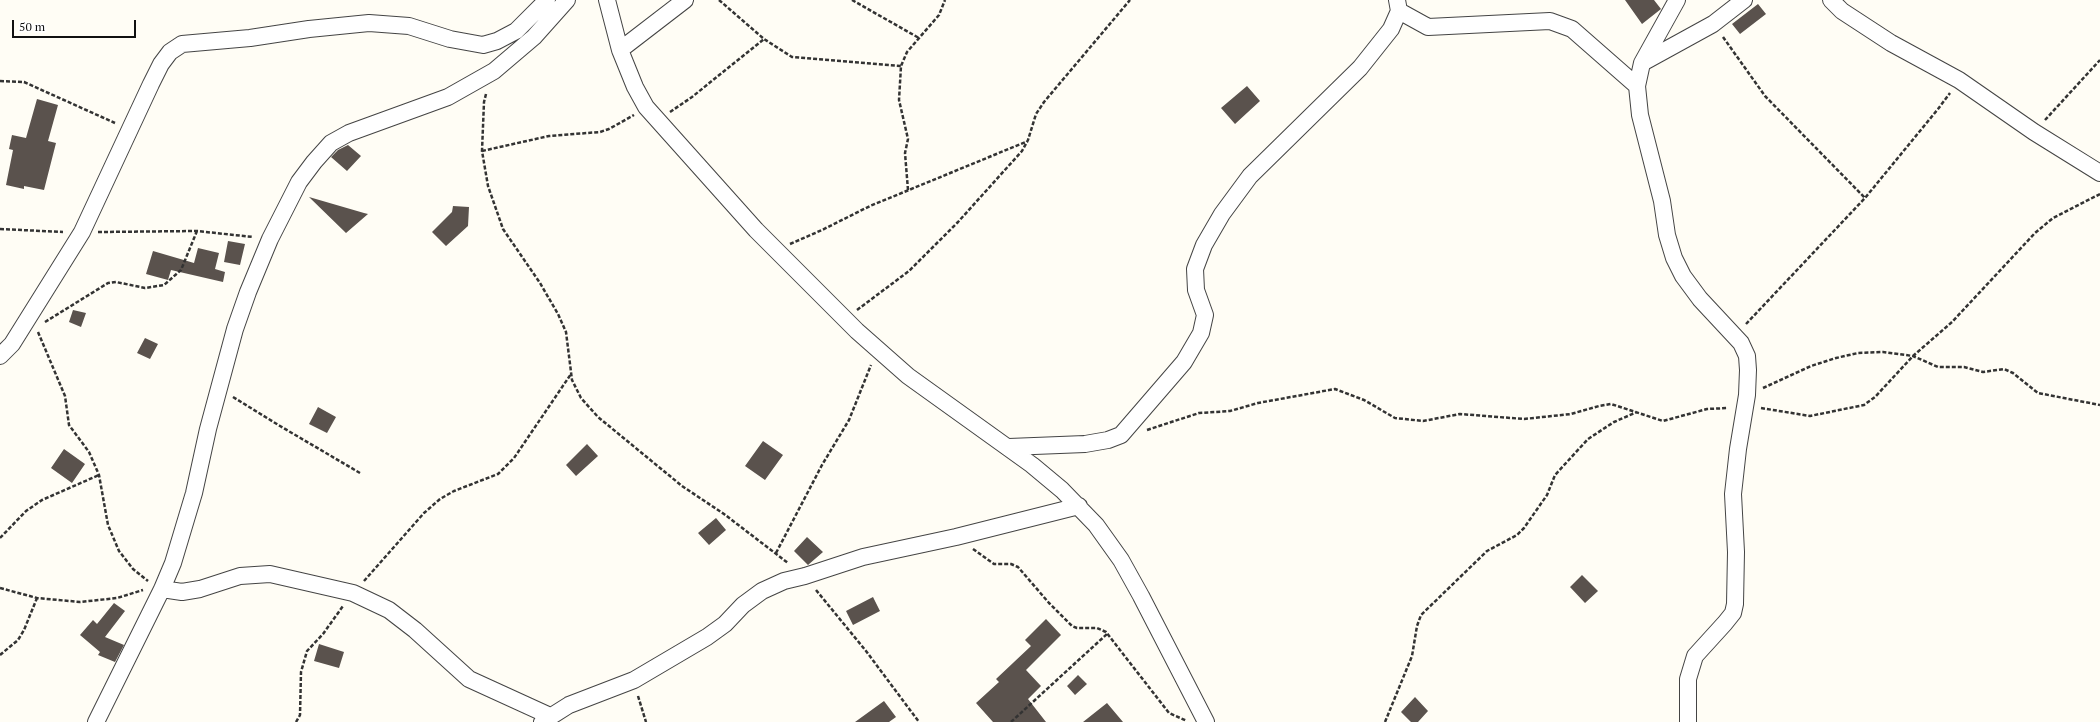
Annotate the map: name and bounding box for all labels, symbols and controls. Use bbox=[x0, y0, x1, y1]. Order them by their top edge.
scale bar bbox=[14, 12, 138, 38]
text: 50 m bbox=[19, 19, 45, 34]

